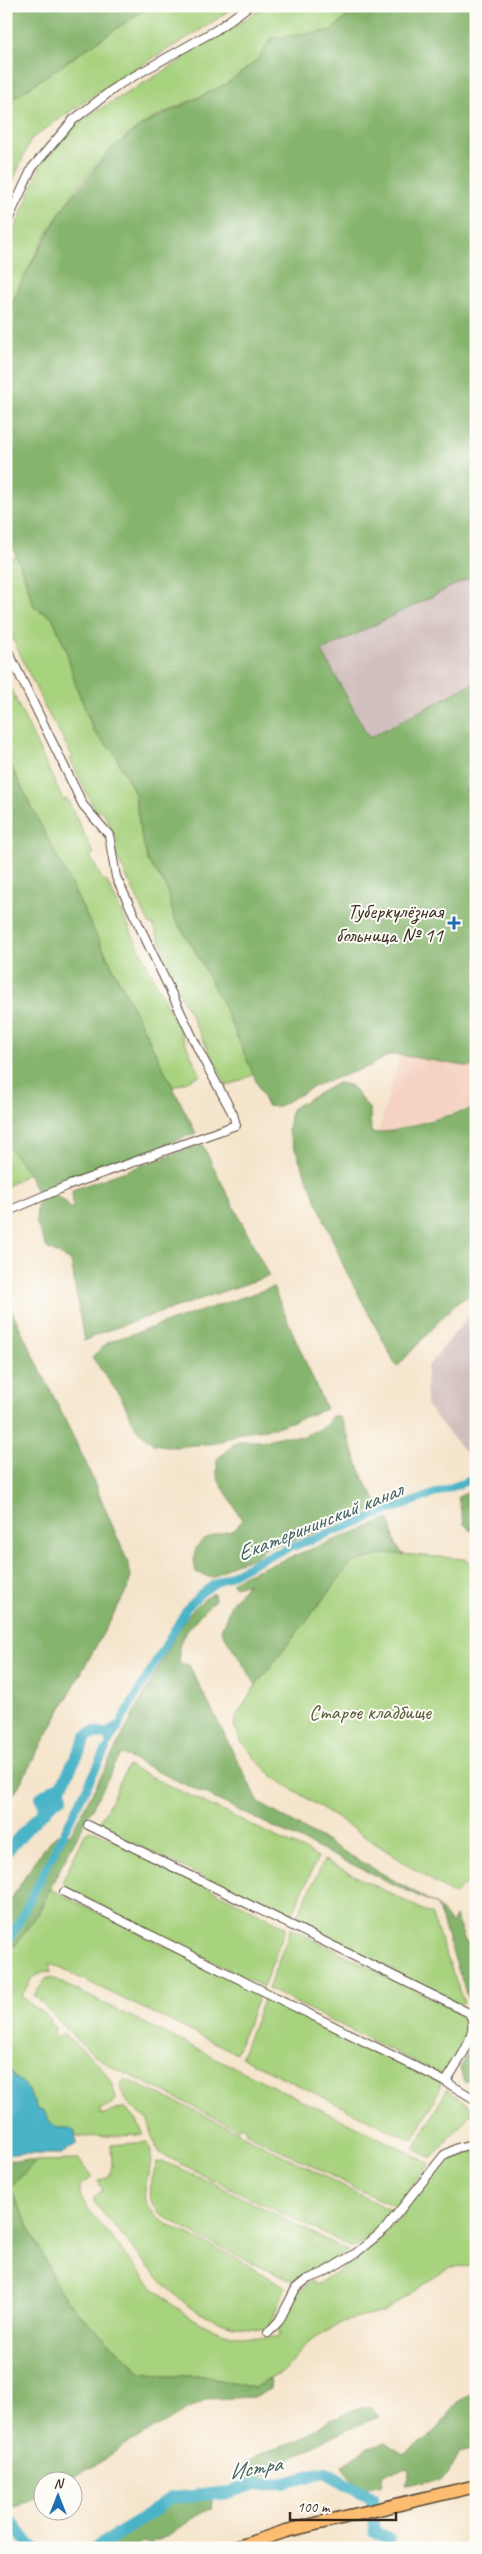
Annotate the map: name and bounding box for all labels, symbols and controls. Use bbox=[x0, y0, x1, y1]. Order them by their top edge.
place label: Туберкулёзная больница № 11 bbox=[336, 898, 445, 948]
marker: Туберкулёзная больница № 11 bbox=[447, 916, 461, 930]
water label: Екатерининский канал bbox=[233, 1475, 410, 1568]
park label: Старое кладбище bbox=[309, 1699, 432, 1725]
water label: Истра bbox=[227, 2449, 286, 2486]
north arrow bbox=[32, 2472, 82, 2522]
text: N bbox=[54, 2475, 65, 2492]
scale bar bbox=[290, 2489, 396, 2521]
text: 100 m bbox=[297, 2498, 331, 2517]

